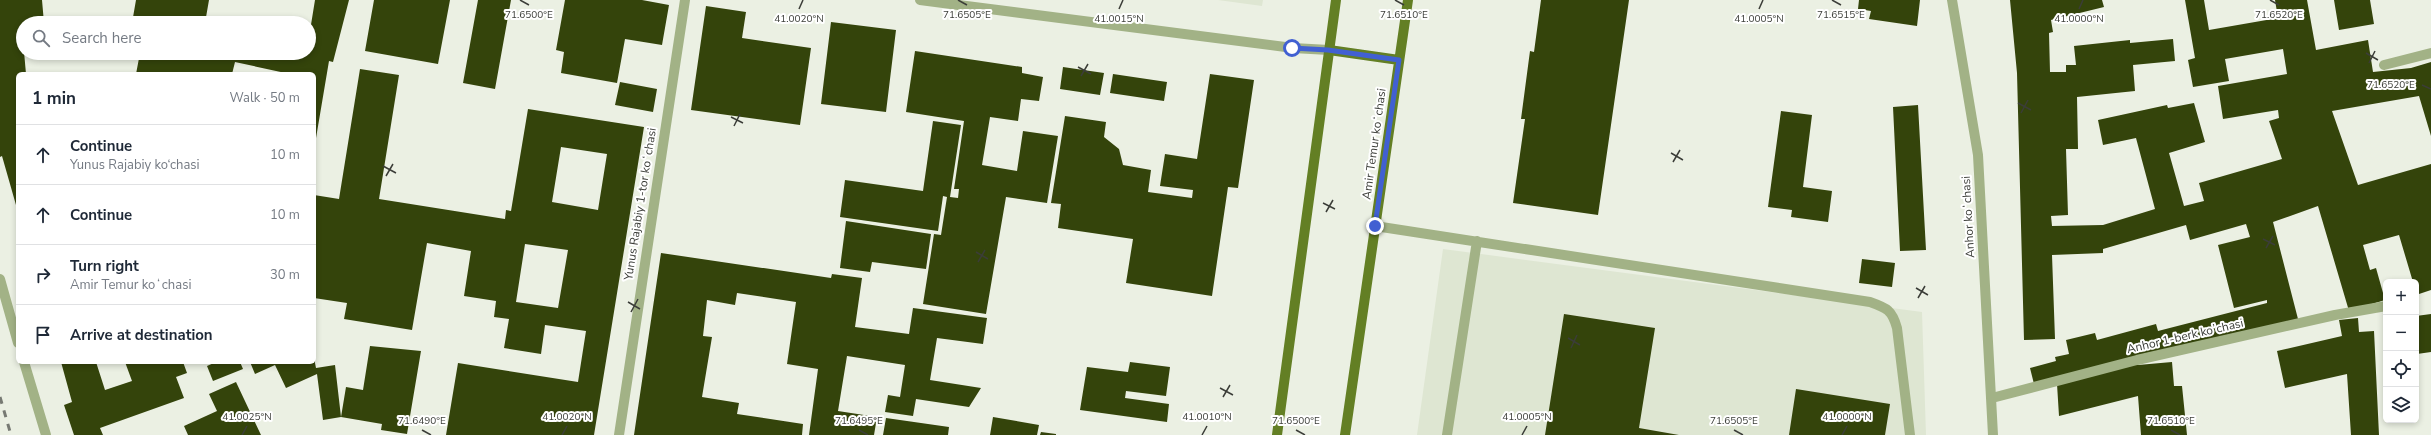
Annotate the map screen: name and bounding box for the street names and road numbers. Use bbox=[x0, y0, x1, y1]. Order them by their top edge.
street label: Amir Temur koʻchasi bbox=[1358, 87, 1390, 201]
street label: Yunus Rajabiy 1-tor koʻchasi bbox=[620, 127, 660, 282]
street label: Anhor koʻchasi bbox=[1958, 176, 1978, 258]
street label: Anhor 1-berk koʼchasi bbox=[2125, 315, 2245, 357]

